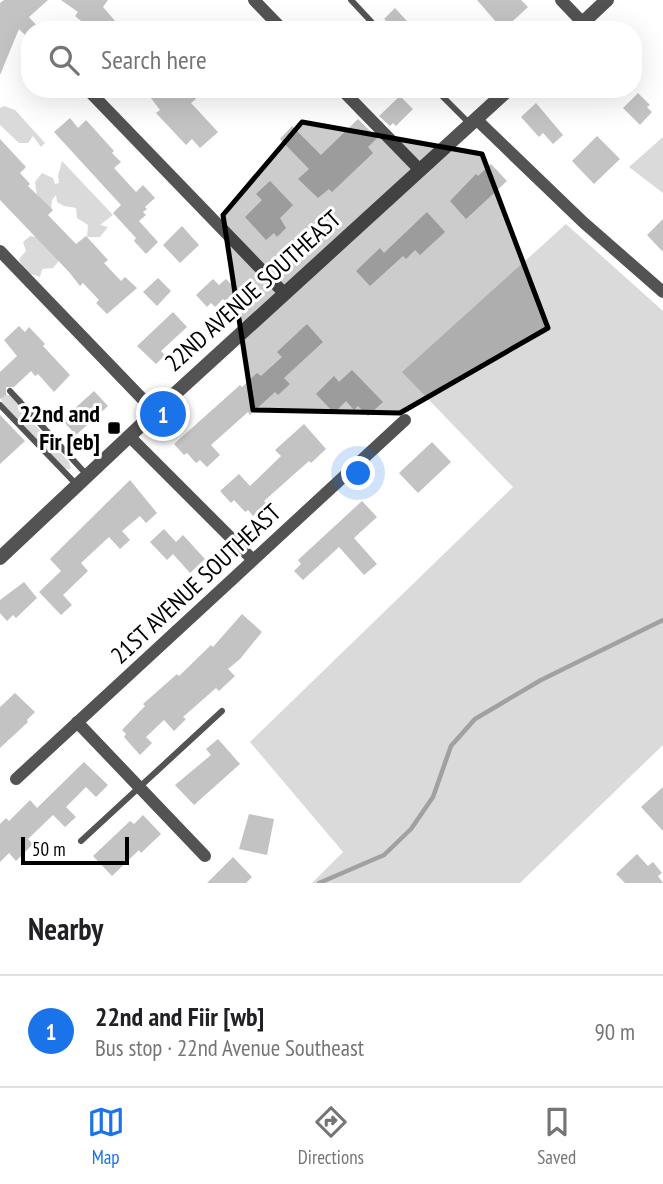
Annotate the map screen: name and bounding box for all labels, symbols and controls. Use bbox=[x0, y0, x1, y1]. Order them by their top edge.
search box bbox=[21, 21, 642, 98]
icon: search bbox=[45, 41, 83, 79]
text: Search here bbox=[101, 43, 207, 76]
street label: 22ND AVENUE SOUTHEAST bbox=[158, 203, 347, 378]
pin: 1 bbox=[140, 388, 186, 440]
place label: 22nd and Fir [eb] bbox=[19, 398, 100, 457]
marker: 22nd and Fir [eb] bbox=[106, 420, 122, 436]
your location bbox=[341, 456, 375, 490]
street label: 21ST AVENUE SOUTHEAST bbox=[104, 497, 287, 670]
scale bar bbox=[21, 834, 130, 866]
text: 50 m bbox=[32, 837, 66, 861]
text: Nearby bbox=[28, 909, 103, 948]
text: 22nd and Fiir [wb] bbox=[95, 1000, 264, 1033]
text: 1 bbox=[46, 1017, 57, 1046]
text: 90 m bbox=[594, 1017, 635, 1046]
text: Bus stop · 22nd Avenue Southeast bbox=[95, 1033, 364, 1062]
tab: Map bbox=[87, 1103, 125, 1169]
tab: Directions bbox=[298, 1103, 364, 1169]
tab: Saved bbox=[537, 1103, 576, 1169]

